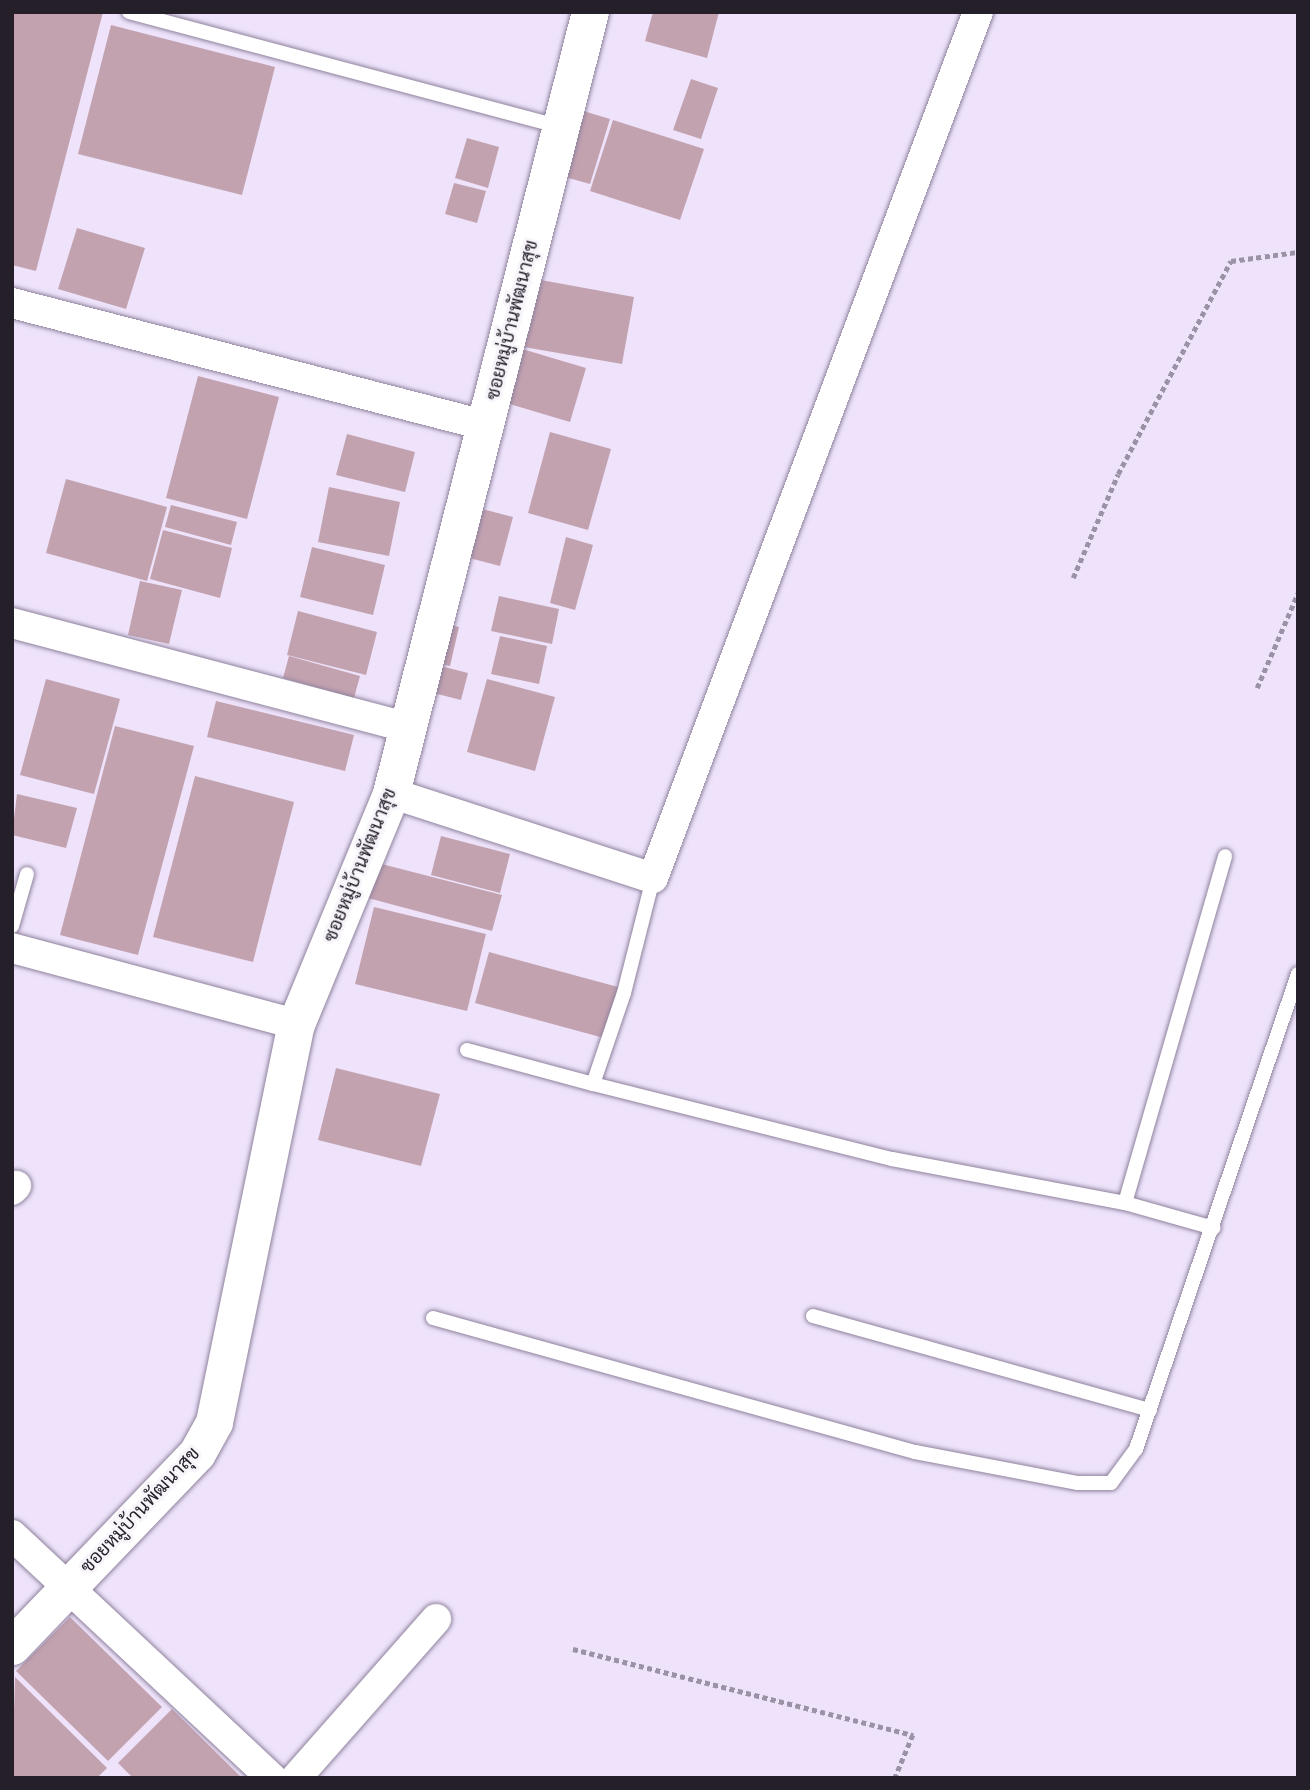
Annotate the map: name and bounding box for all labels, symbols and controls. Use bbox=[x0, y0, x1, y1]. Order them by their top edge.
street label: ซอยหมู่บ้านพัฒนาสุข bbox=[481, 238, 543, 402]
street label: ซอยหมู่บ้านพัฒนาสุข bbox=[319, 785, 401, 945]
street label: ซอยหมู่บ้านพัฒนาสุข bbox=[76, 1442, 204, 1578]

